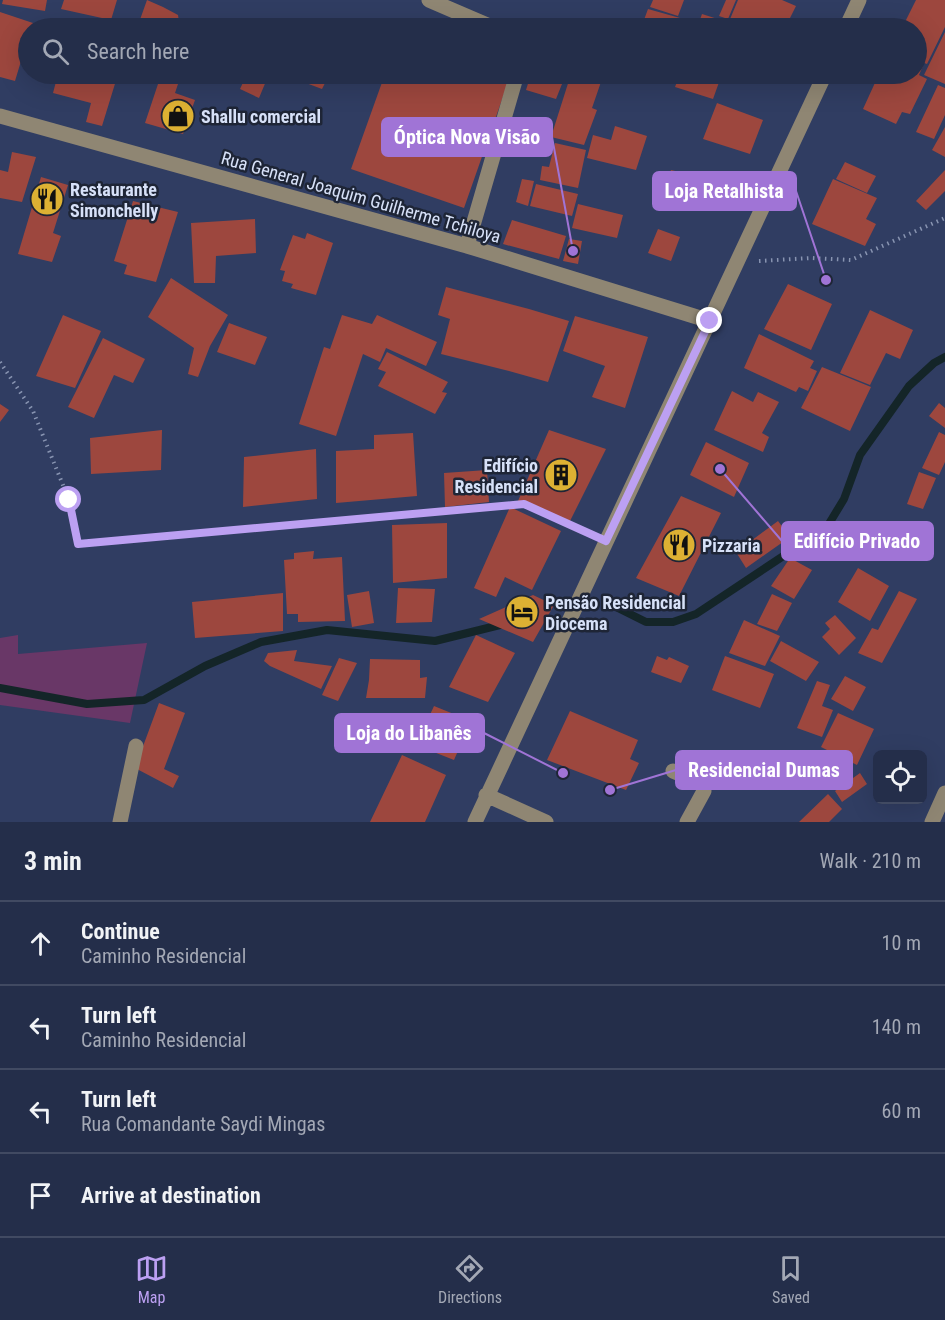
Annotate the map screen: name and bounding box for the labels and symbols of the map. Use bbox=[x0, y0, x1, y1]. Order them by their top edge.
shop icon: Shallu comercial bbox=[160, 98, 196, 134]
place label: Shallu comercial bbox=[201, 106, 321, 127]
callout: Óptica Nova Visão bbox=[382, 118, 552, 156]
text: Óptica Nova Visão bbox=[394, 125, 540, 149]
street label: Rua General Joaquim Guilherme Tchiloya bbox=[219, 147, 503, 247]
callout: Loja Retalhista bbox=[653, 172, 796, 210]
place label: Restaurante Simonchelly bbox=[70, 179, 158, 221]
text: Loja Retalhista bbox=[664, 179, 784, 203]
restaurant icon: Restaurante Simonchelly bbox=[29, 181, 65, 217]
route end bbox=[696, 307, 722, 333]
place label: Edifício Residencial bbox=[454, 455, 538, 497]
building icon: Edifício Residencial bbox=[543, 457, 579, 493]
route start bbox=[55, 486, 81, 512]
callout: Edifício Privado bbox=[782, 522, 933, 560]
restaurant icon: Pizzaria bbox=[661, 527, 697, 563]
text: Edifício Privado bbox=[794, 529, 920, 553]
place label: Pizzaria bbox=[702, 535, 761, 556]
place label: Pensão Residencial Diocema bbox=[545, 592, 686, 634]
hotel icon: Pensão Residencial Diocema bbox=[504, 594, 540, 630]
callout: Loja do Libanês bbox=[335, 714, 484, 752]
text: Loja do Libanês bbox=[346, 721, 472, 745]
callout: Residencial Dumas bbox=[676, 751, 852, 789]
text: Residencial Dumas bbox=[688, 758, 840, 782]

